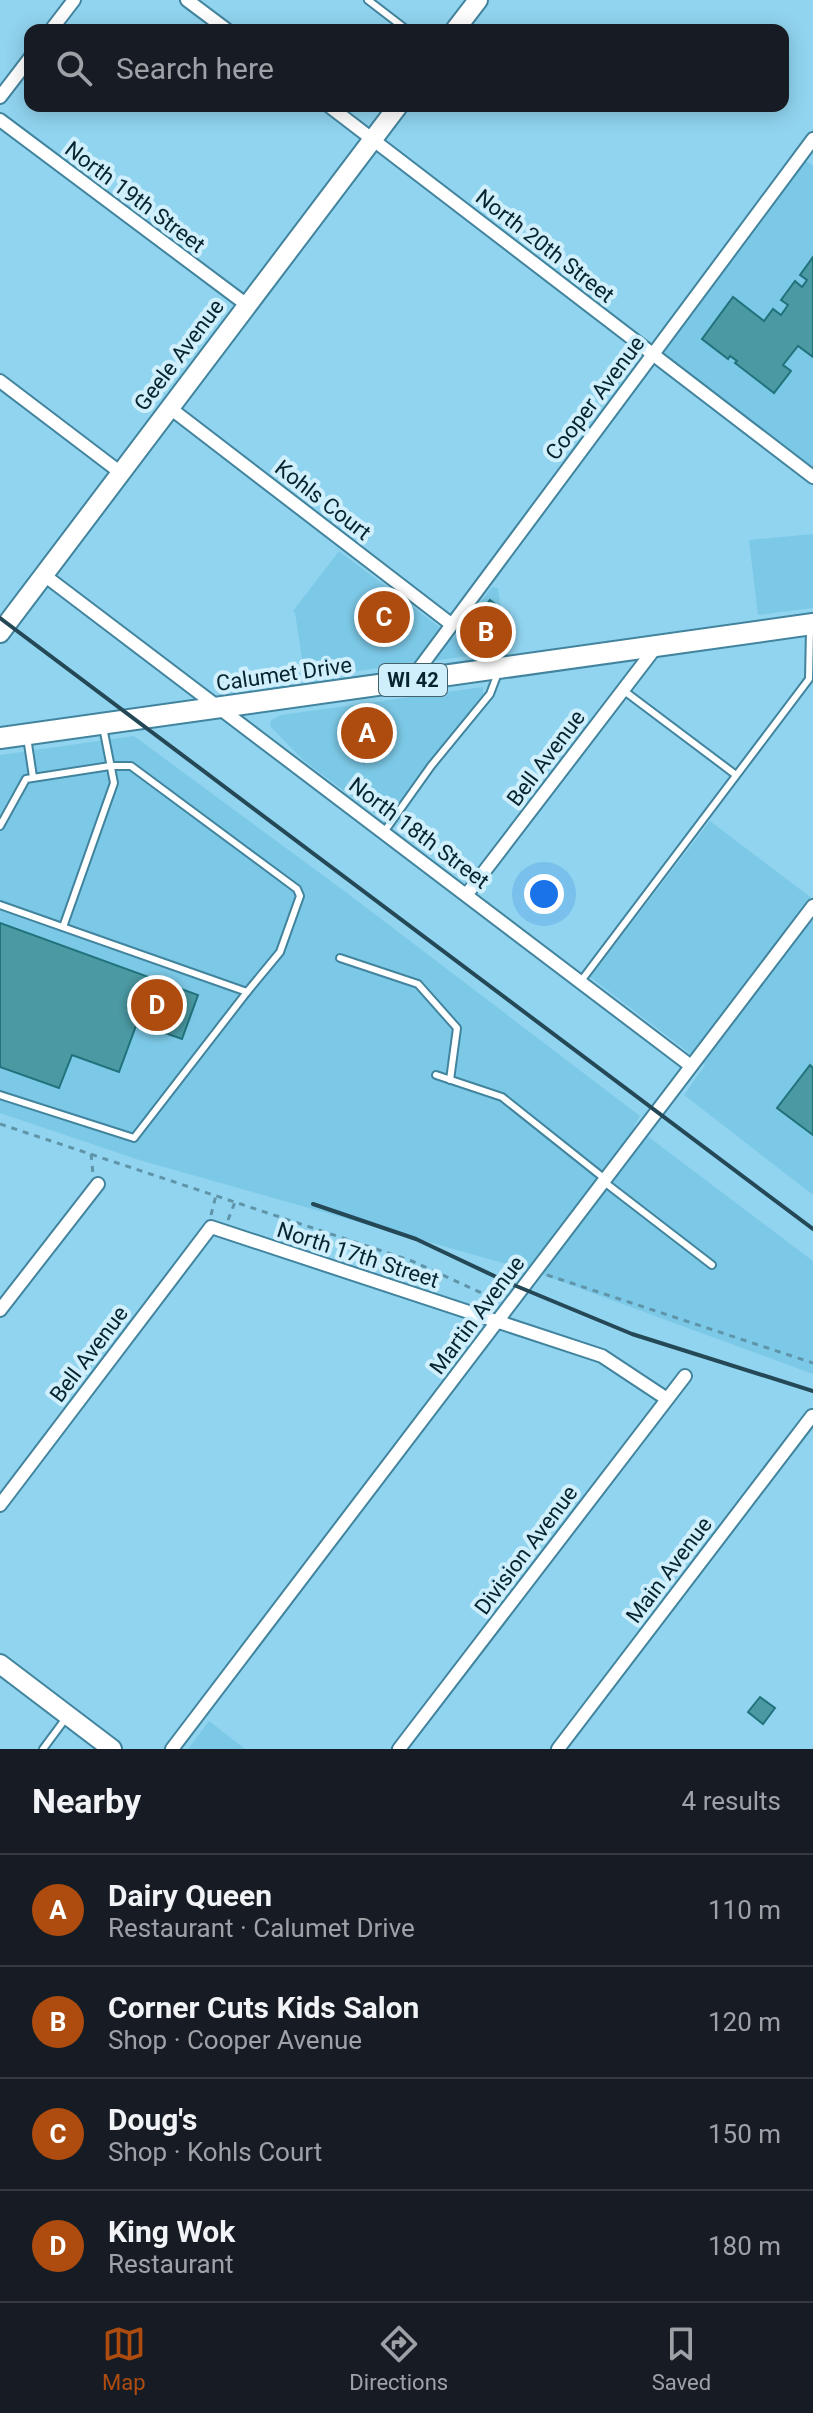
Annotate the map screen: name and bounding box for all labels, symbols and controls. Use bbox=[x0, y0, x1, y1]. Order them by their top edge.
search box bbox=[24, 24, 789, 112]
icon: search bbox=[52, 46, 96, 90]
text: Search here bbox=[116, 51, 274, 86]
street label: North 19th Street bbox=[60, 136, 210, 258]
street label: North 20th Street bbox=[471, 184, 619, 308]
street label: Geele Avenue bbox=[129, 294, 229, 416]
street label: Cooper Avenue bbox=[540, 331, 650, 465]
street label: Kohls Court bbox=[270, 455, 376, 545]
pin: C bbox=[358, 587, 410, 647]
pin: B bbox=[460, 602, 512, 662]
street label: Calumet Drive bbox=[215, 652, 353, 696]
road number: WI 42 bbox=[379, 664, 447, 696]
pin: A bbox=[341, 703, 393, 763]
street label: Bell Avenue bbox=[502, 705, 590, 811]
street label: North 18th Street bbox=[344, 772, 494, 894]
your location bbox=[524, 874, 564, 914]
pin: D bbox=[131, 975, 183, 1035]
street label: North 17th Street bbox=[274, 1217, 442, 1293]
street label: Martin Avenue bbox=[425, 1251, 529, 1379]
street label: Bell Avenue bbox=[45, 1301, 133, 1407]
street label: Division Avenue bbox=[469, 1481, 583, 1619]
street label: Main Avenue bbox=[621, 1512, 717, 1628]
text: Nearby bbox=[32, 1781, 141, 1821]
text: 4 results bbox=[682, 1786, 781, 1816]
text: Dairy Queen bbox=[108, 1878, 272, 1913]
text: A bbox=[49, 1895, 67, 1925]
text: 110 m bbox=[708, 1895, 781, 1925]
text: Restaurant · Calumet Drive bbox=[108, 1913, 415, 1943]
text: Corner Cuts Kids Salon bbox=[108, 1990, 419, 2025]
text: B bbox=[50, 2007, 66, 2037]
text: 120 m bbox=[708, 2007, 781, 2037]
text: Shop · Cooper Avenue bbox=[108, 2025, 362, 2055]
text: Doug's bbox=[108, 2102, 197, 2137]
text: C bbox=[49, 2119, 67, 2149]
text: 150 m bbox=[708, 2119, 781, 2149]
text: Shop · Kohls Court bbox=[108, 2137, 322, 2167]
text: King Wok bbox=[108, 2214, 235, 2249]
text: D bbox=[50, 2231, 66, 2261]
text: 180 m bbox=[708, 2231, 781, 2261]
text: Restaurant bbox=[108, 2249, 234, 2279]
tab: Map bbox=[102, 2322, 146, 2395]
tab: Directions bbox=[349, 2322, 448, 2395]
tab: Saved bbox=[652, 2322, 711, 2395]

